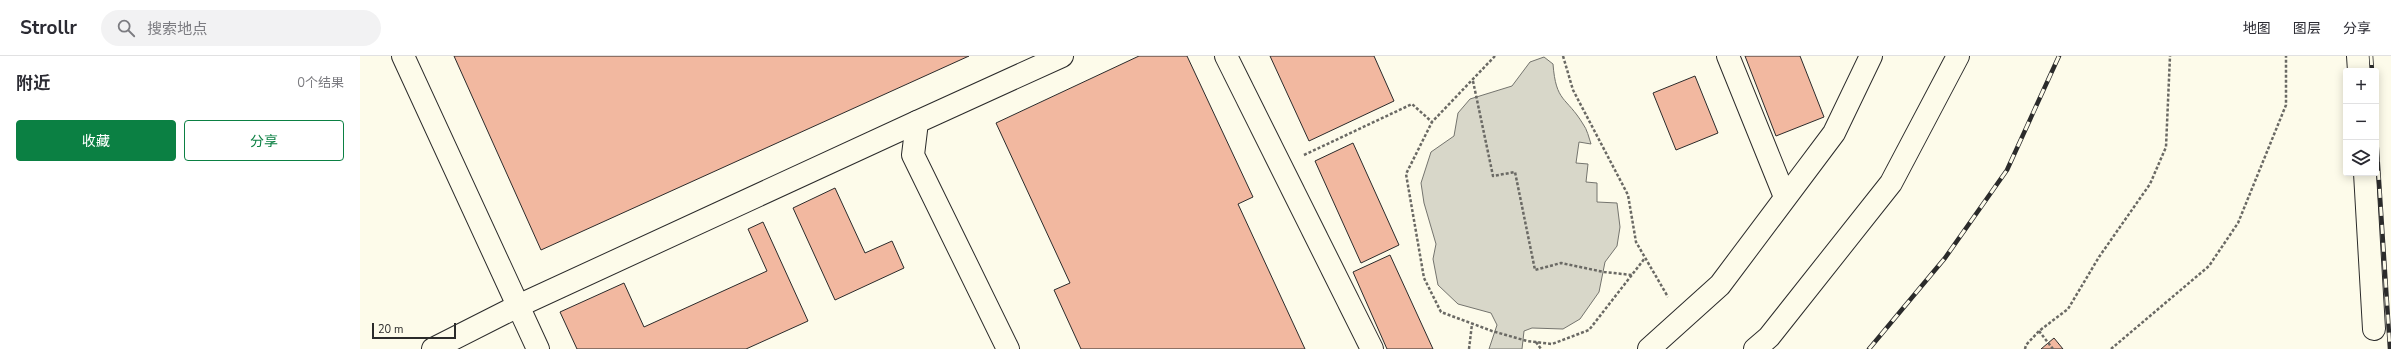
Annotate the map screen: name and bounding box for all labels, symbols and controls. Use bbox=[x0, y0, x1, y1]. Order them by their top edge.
search box bbox=[101, 10, 381, 46]
text: Strollr bbox=[20, 15, 77, 41]
icon: search bbox=[115, 17, 137, 39]
text: 搜索地点 bbox=[147, 19, 207, 39]
text: 地图 bbox=[2243, 19, 2271, 38]
text: 图层 bbox=[2293, 19, 2321, 38]
text: 分享 bbox=[2343, 19, 2371, 38]
map controls bbox=[2343, 68, 2379, 176]
button: + bbox=[2343, 68, 2379, 104]
text: 附近 bbox=[16, 72, 50, 95]
text: 0个结果 bbox=[297, 74, 344, 92]
button: − bbox=[2343, 104, 2379, 140]
button: 收藏 bbox=[16, 120, 176, 161]
button: 分享 bbox=[184, 120, 344, 161]
button: layers bbox=[2343, 140, 2379, 176]
scale bar bbox=[372, 321, 456, 340]
text: 20 m bbox=[378, 322, 403, 337]

